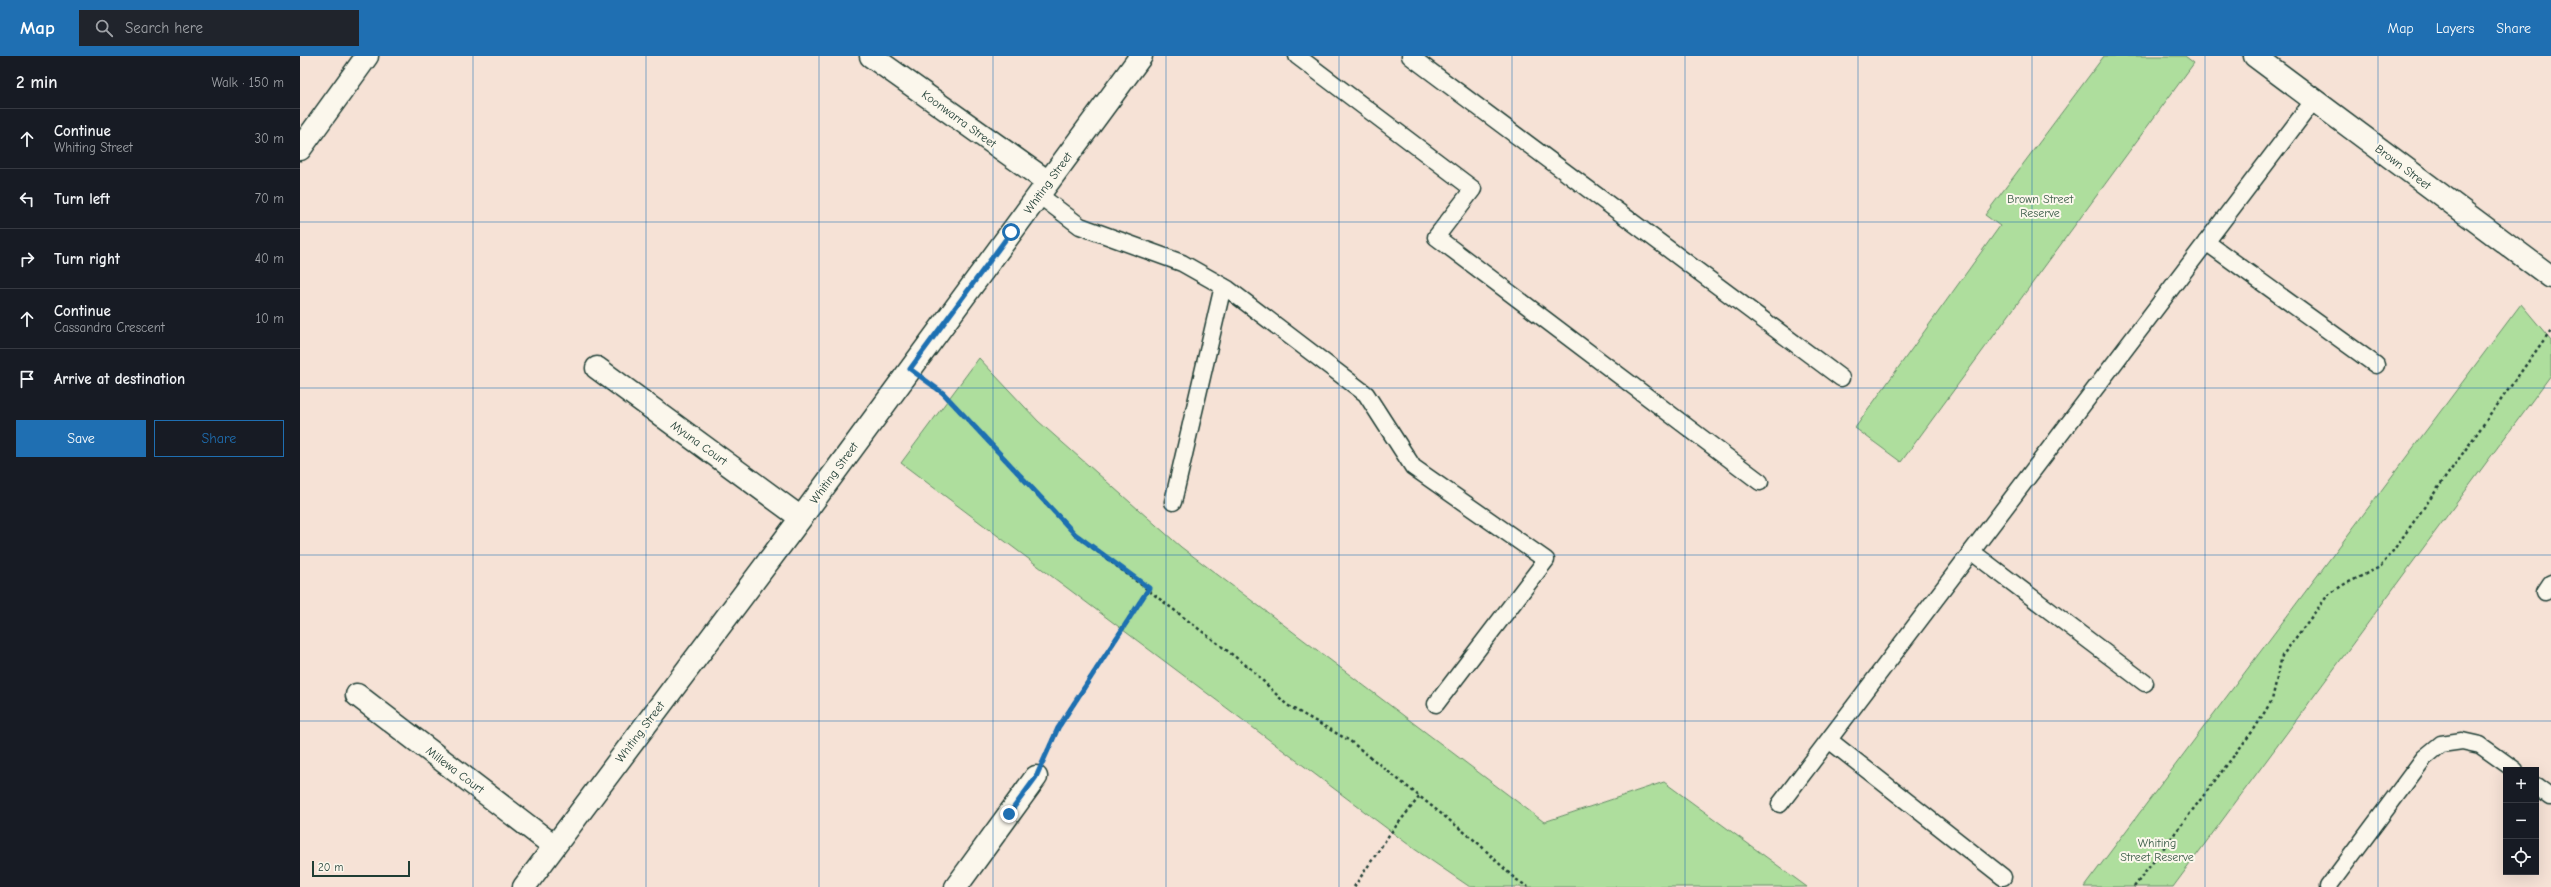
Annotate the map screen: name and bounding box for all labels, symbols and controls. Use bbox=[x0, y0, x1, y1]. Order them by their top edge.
search box bbox=[79, 10, 359, 46]
text: Map bbox=[20, 17, 55, 39]
icon: search bbox=[93, 17, 115, 39]
text: Search here bbox=[125, 19, 203, 37]
text: Map bbox=[2387, 20, 2414, 37]
text: Layers bbox=[2436, 20, 2474, 37]
text: Share bbox=[2496, 20, 2531, 37]
text: 2 min bbox=[16, 73, 57, 92]
text: Walk · 150 m bbox=[212, 75, 284, 90]
street label: Koonwarra Street bbox=[919, 87, 999, 151]
text: Continue bbox=[54, 122, 111, 140]
icon: ahead bbox=[16, 128, 38, 150]
text: 30 m bbox=[254, 131, 284, 146]
text: Whiting Street bbox=[54, 140, 133, 155]
street label: Brown Street bbox=[2372, 142, 2434, 193]
street label: Whiting Street bbox=[1021, 149, 1075, 217]
icon: left bbox=[16, 188, 38, 210]
text: Turn left bbox=[54, 190, 110, 208]
text: 70 m bbox=[255, 191, 284, 206]
park label: Brown Street Reserve bbox=[2007, 192, 2074, 220]
route start bbox=[1002, 223, 1020, 241]
icon: right bbox=[16, 248, 38, 270]
text: Turn right bbox=[54, 250, 120, 268]
text: 40 m bbox=[255, 251, 284, 266]
text: Continue bbox=[54, 302, 111, 320]
icon: ahead bbox=[16, 308, 38, 330]
text: 10 m bbox=[256, 311, 284, 326]
text: Cassandra Crescent bbox=[54, 320, 165, 335]
icon: arrive bbox=[16, 368, 38, 390]
text: Arrive at destination bbox=[54, 370, 185, 388]
street label: Myuna Court bbox=[668, 418, 730, 469]
button: Save bbox=[16, 420, 146, 457]
button: Share bbox=[154, 420, 284, 457]
street label: Whiting Street bbox=[807, 439, 861, 507]
street label: Whiting Street bbox=[613, 698, 668, 765]
street label: Millewa Court bbox=[423, 744, 487, 797]
map controls bbox=[2503, 767, 2539, 875]
button: + bbox=[2503, 767, 2539, 803]
button: − bbox=[2503, 803, 2539, 839]
route end bbox=[1000, 805, 1018, 823]
park label: Whiting Street Reserve bbox=[2120, 836, 2194, 864]
button: locate bbox=[2503, 839, 2539, 875]
scale bar bbox=[312, 859, 410, 878]
text: 20 m bbox=[318, 861, 343, 874]

